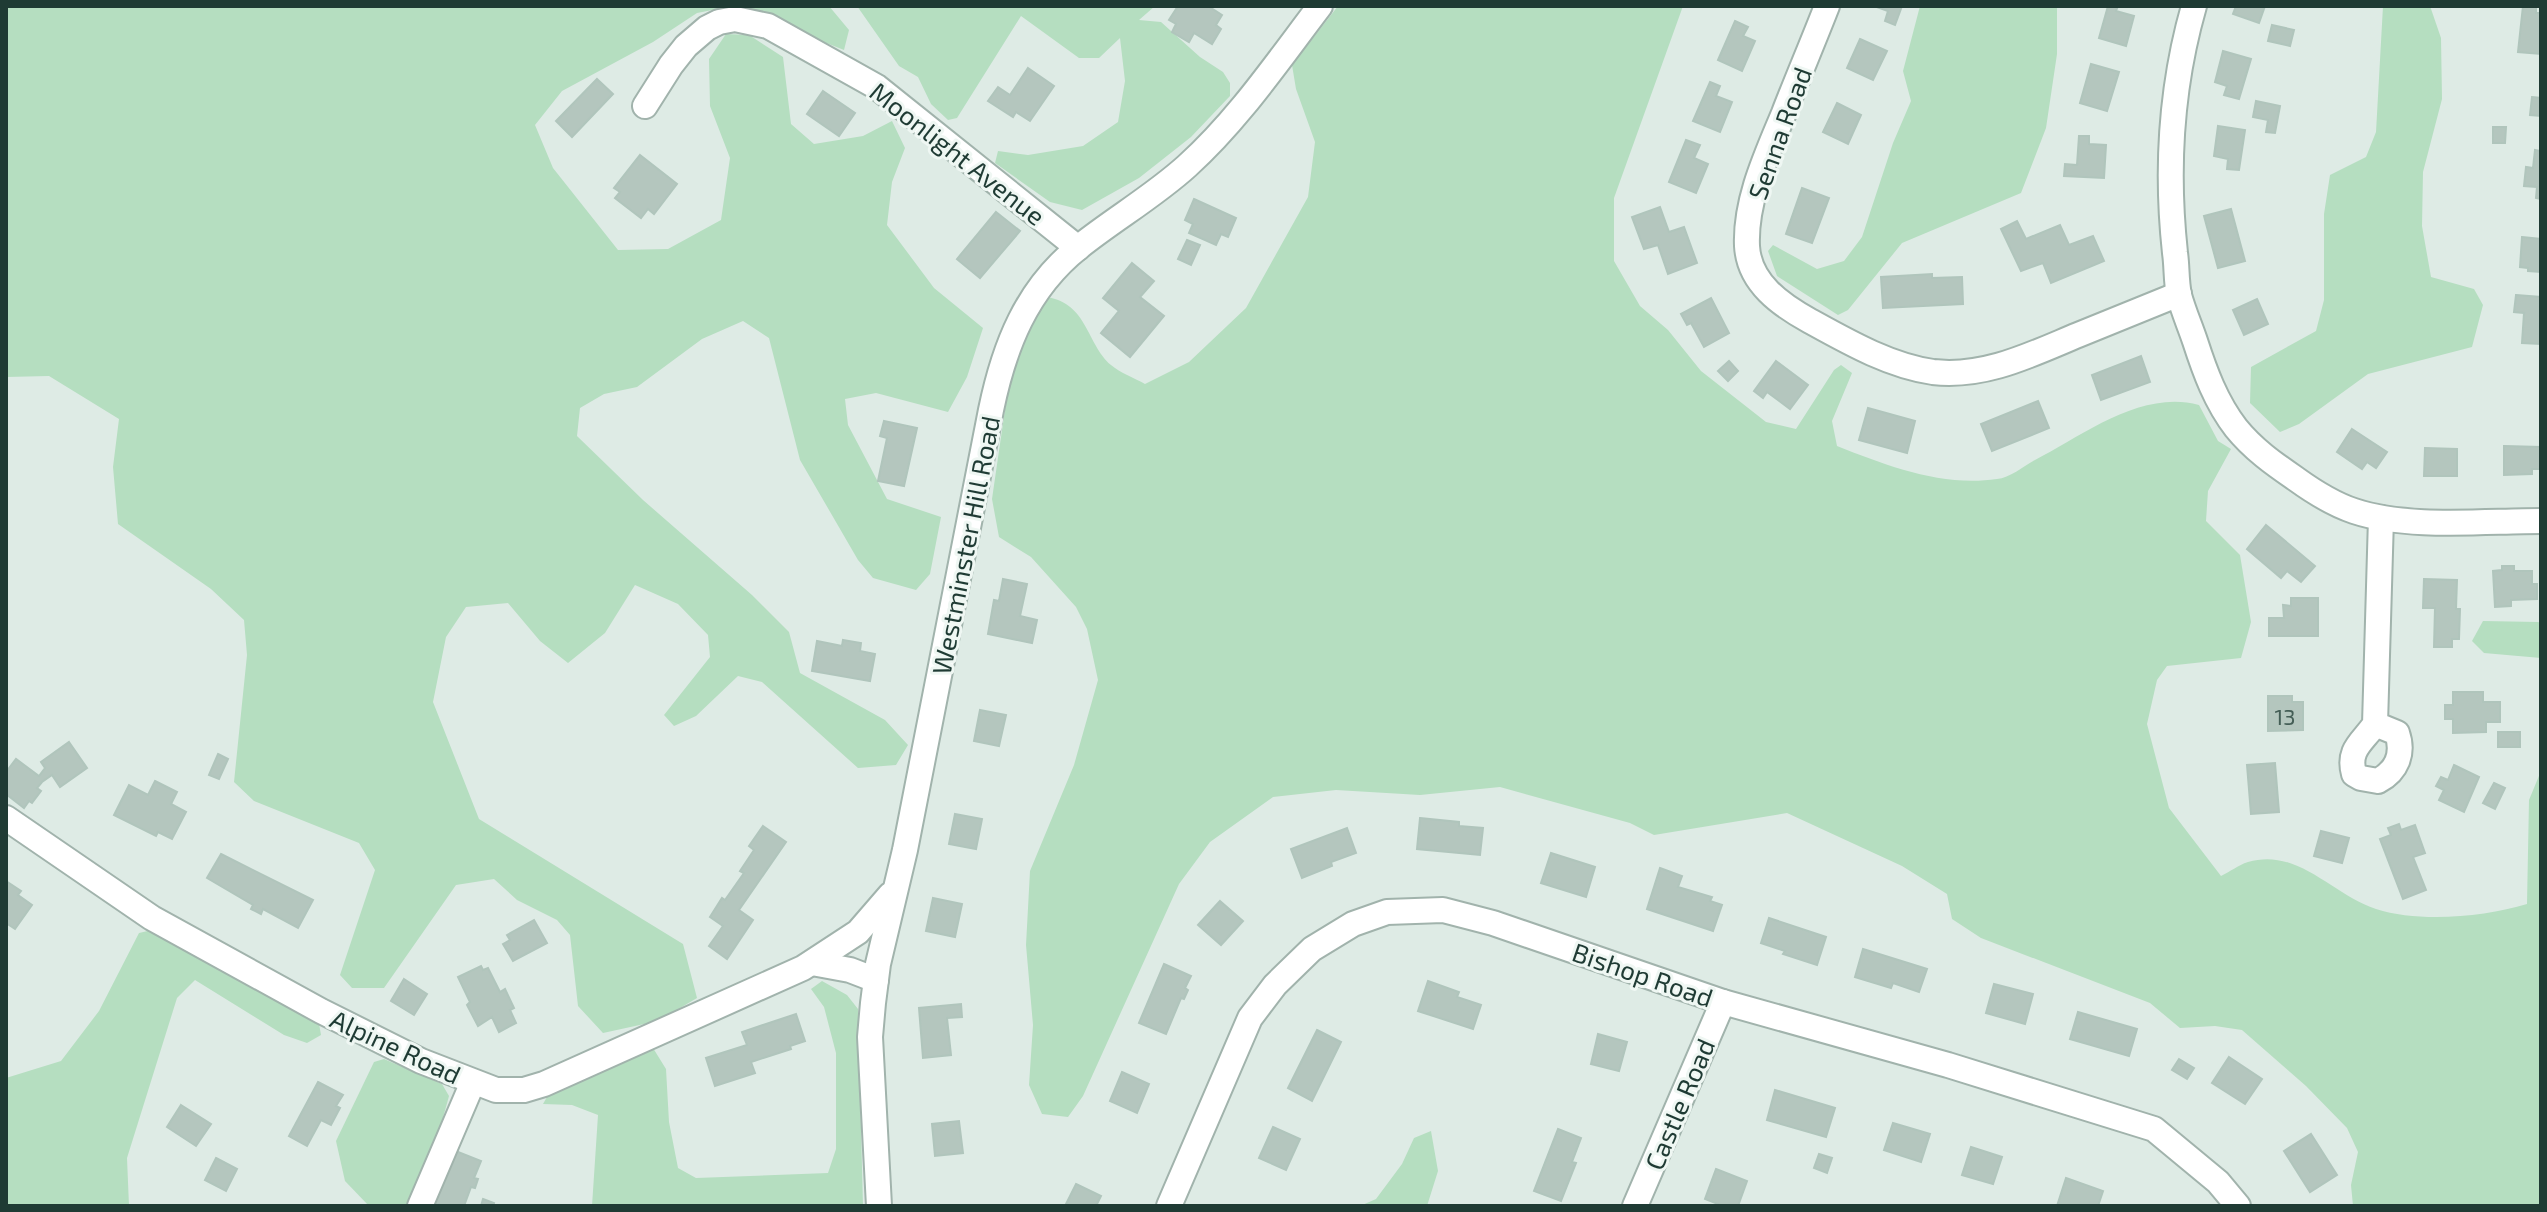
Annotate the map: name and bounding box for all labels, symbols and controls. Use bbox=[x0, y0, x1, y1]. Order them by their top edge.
street label: Senna Road bbox=[1741, 63, 1817, 203]
street label: Moonlight Avenue bbox=[864, 75, 1052, 231]
street label: Westminster Hill Road bbox=[925, 413, 1005, 677]
house number: 13 bbox=[2275, 703, 2296, 729]
street label: Bishop Road bbox=[1569, 936, 1717, 1012]
street label: Alpine Road bbox=[326, 1002, 466, 1090]
street label: Castle Road bbox=[1637, 1034, 1721, 1174]

